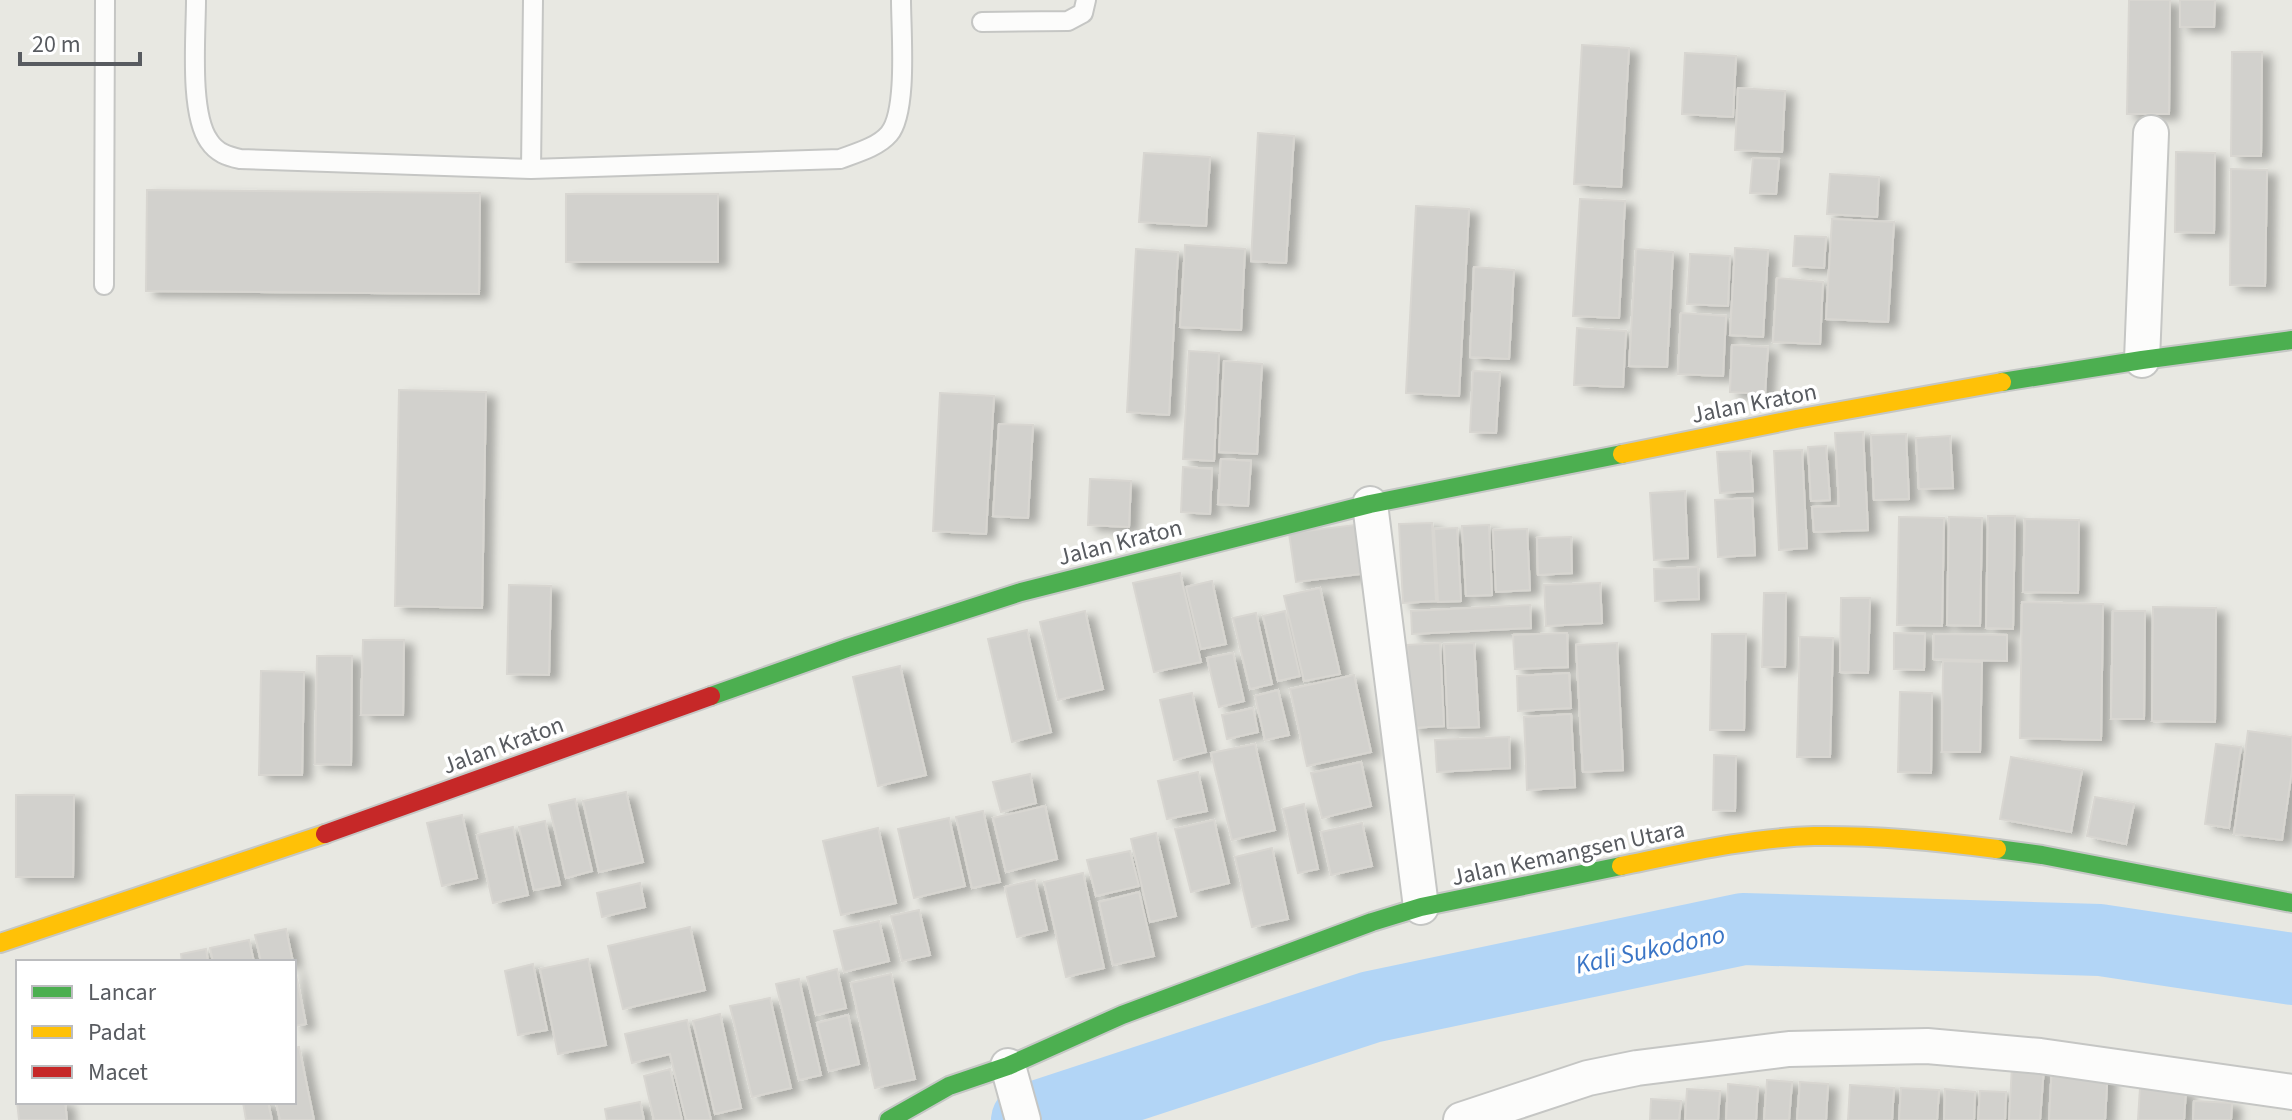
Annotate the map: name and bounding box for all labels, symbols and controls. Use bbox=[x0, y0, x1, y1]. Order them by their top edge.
scale bar bbox=[20, 16, 140, 66]
text: 20 m bbox=[32, 27, 81, 62]
street label: Jalan Kraton bbox=[1688, 374, 1820, 433]
street label: Jalan Kraton bbox=[1054, 510, 1186, 575]
street label: Jalan Kraton bbox=[437, 707, 569, 784]
street label: Jalan Kemangsen Utara bbox=[1448, 812, 1688, 895]
water label: Kali Sukodono bbox=[1572, 916, 1728, 983]
legend bbox=[16, 960, 296, 1104]
text: Lancar bbox=[88, 975, 157, 1010]
text: Padat bbox=[88, 1015, 146, 1050]
text: Macet bbox=[88, 1055, 148, 1090]

